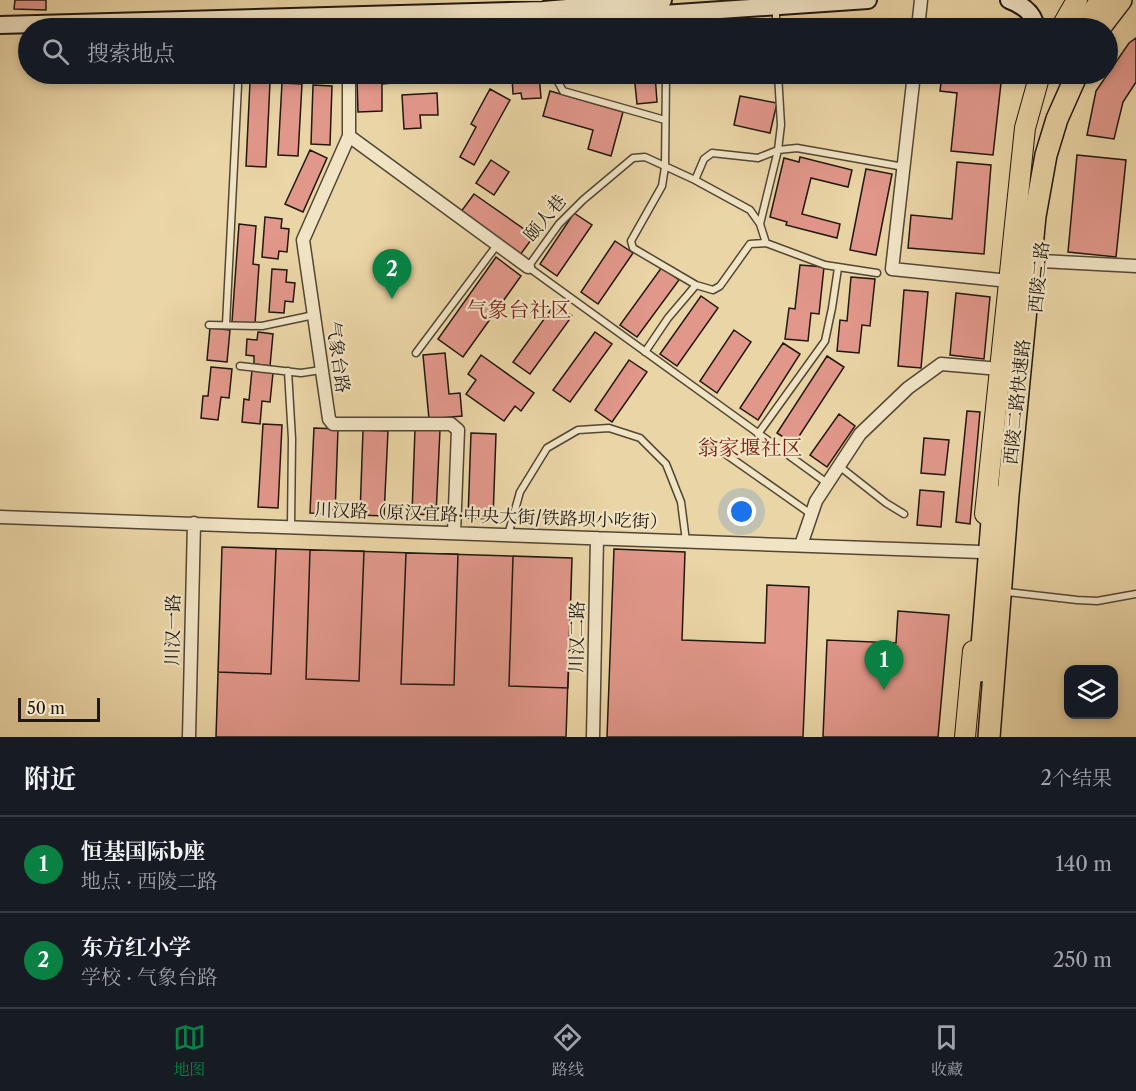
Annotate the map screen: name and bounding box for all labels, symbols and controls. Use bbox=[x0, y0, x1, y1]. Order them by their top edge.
search box bbox=[18, 18, 1118, 84]
icon: search bbox=[39, 35, 72, 68]
text: 搜索地点 bbox=[87, 40, 175, 67]
street label: 颐人巷 bbox=[519, 190, 571, 246]
street label: 西陵二路 bbox=[1024, 240, 1054, 314]
pin: 2 bbox=[372, 250, 412, 299]
district label: 气象台社区 bbox=[467, 297, 572, 322]
street label: 气象台路 bbox=[322, 320, 354, 394]
street label: 西陵二路快速路 bbox=[999, 338, 1035, 466]
district label: 翁家堰社区 bbox=[698, 435, 803, 460]
your location bbox=[727, 497, 756, 526]
street label: 川汉路（原汉宜路·中央大街/铁路坝小吃街） bbox=[314, 499, 668, 533]
street label: 川汉一路 bbox=[161, 594, 185, 666]
street label: 川汉二路 bbox=[565, 601, 589, 673]
pin: 1 bbox=[864, 640, 904, 690]
map controls bbox=[1064, 665, 1118, 719]
button: layers bbox=[1064, 665, 1118, 719]
scale bar bbox=[18, 695, 100, 722]
text: 50 m bbox=[27, 698, 65, 718]
text: 附近 bbox=[24, 763, 76, 795]
text: 2个结果 bbox=[1041, 766, 1112, 790]
text: 恒基国际b座 bbox=[81, 838, 205, 865]
text: 1 bbox=[39, 852, 48, 876]
text: 140 m bbox=[1055, 852, 1112, 876]
text: 地点 · 西陵二路 bbox=[81, 869, 217, 893]
text: 东方红小学 bbox=[81, 934, 191, 961]
text: 2 bbox=[38, 948, 49, 972]
text: 250 m bbox=[1053, 948, 1112, 972]
text: 学校 · 气象台路 bbox=[81, 965, 217, 989]
tab: 地图 bbox=[173, 1021, 206, 1080]
tab: 路线 bbox=[551, 1021, 584, 1080]
tab: 收藏 bbox=[930, 1021, 963, 1080]

